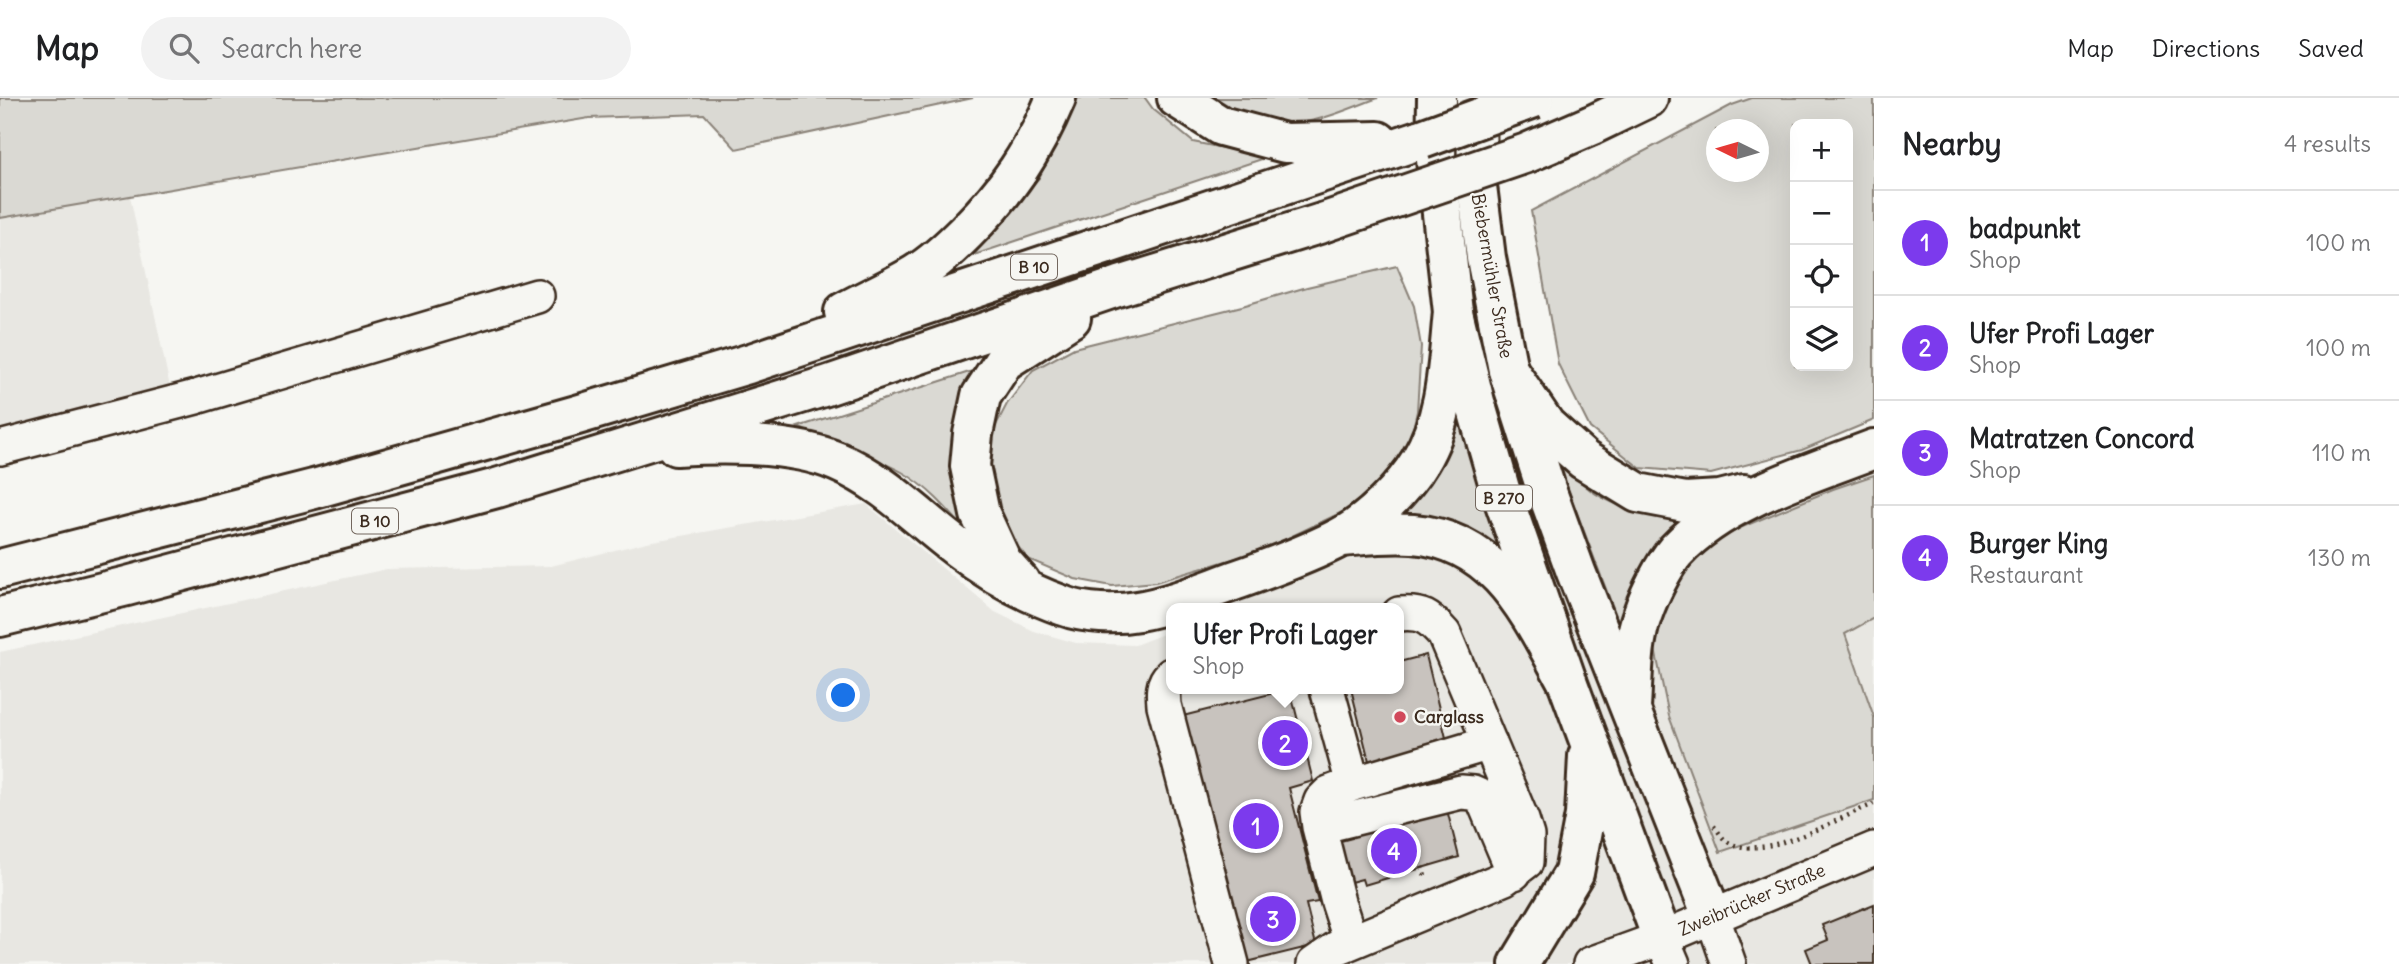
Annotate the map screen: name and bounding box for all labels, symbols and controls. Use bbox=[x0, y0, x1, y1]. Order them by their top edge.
search box bbox=[141, 17, 631, 80]
text: Map bbox=[35, 27, 99, 69]
icon: search bbox=[165, 29, 203, 67]
text: Search here bbox=[221, 32, 362, 65]
text: Map bbox=[2067, 33, 2114, 63]
text: Directions bbox=[2152, 33, 2260, 63]
text: Saved bbox=[2298, 33, 2364, 63]
north arrow bbox=[1706, 119, 1769, 182]
map controls bbox=[1790, 119, 1853, 371]
button: + bbox=[1790, 119, 1853, 182]
text: Nearby bbox=[1902, 125, 2002, 163]
text: 4 results bbox=[2284, 129, 2371, 158]
button: − bbox=[1790, 182, 1853, 245]
street label: Biebermühler Straße bbox=[1467, 192, 1518, 360]
text: badpunkt bbox=[1969, 212, 2080, 245]
text: 1 bbox=[1920, 228, 1930, 257]
text: 100 m bbox=[2306, 228, 2371, 257]
button: locate bbox=[1790, 245, 1853, 308]
text: Shop bbox=[1969, 245, 2021, 274]
road number: B 10 bbox=[1011, 254, 1057, 280]
button: layers bbox=[1790, 308, 1853, 371]
text: Ufer Profi Lager bbox=[1969, 317, 2154, 350]
text: 2 bbox=[1919, 333, 1931, 362]
text: 100 m bbox=[2306, 333, 2371, 362]
text: Shop bbox=[1969, 350, 2021, 379]
text: Matratzen Concord bbox=[1969, 422, 2194, 455]
text: 3 bbox=[1918, 438, 1932, 467]
text: 110 m bbox=[2312, 438, 2371, 467]
text: Shop bbox=[1969, 455, 2021, 484]
road number: B 270 bbox=[1476, 486, 1532, 510]
road number: B 10 bbox=[352, 508, 398, 534]
text: Burger King bbox=[1969, 527, 2108, 560]
text: 4 bbox=[1918, 543, 1932, 572]
text: 130 m bbox=[2308, 543, 2371, 572]
text: Restaurant bbox=[1969, 560, 2083, 589]
popup bbox=[1166, 603, 1404, 694]
text: Ufer Profi Lager bbox=[1192, 618, 1378, 651]
text: Shop bbox=[1192, 651, 1244, 680]
your location bbox=[826, 678, 860, 712]
place label: Carglass bbox=[1414, 705, 1484, 728]
marker: Carglass bbox=[1392, 709, 1408, 725]
pin: 2 bbox=[1262, 717, 1308, 769]
pin: 1 bbox=[1233, 800, 1279, 852]
pin: 4 bbox=[1371, 825, 1417, 877]
street label: Zweibrücker Straße bbox=[1675, 858, 1829, 941]
pin: 3 bbox=[1250, 893, 1296, 945]

